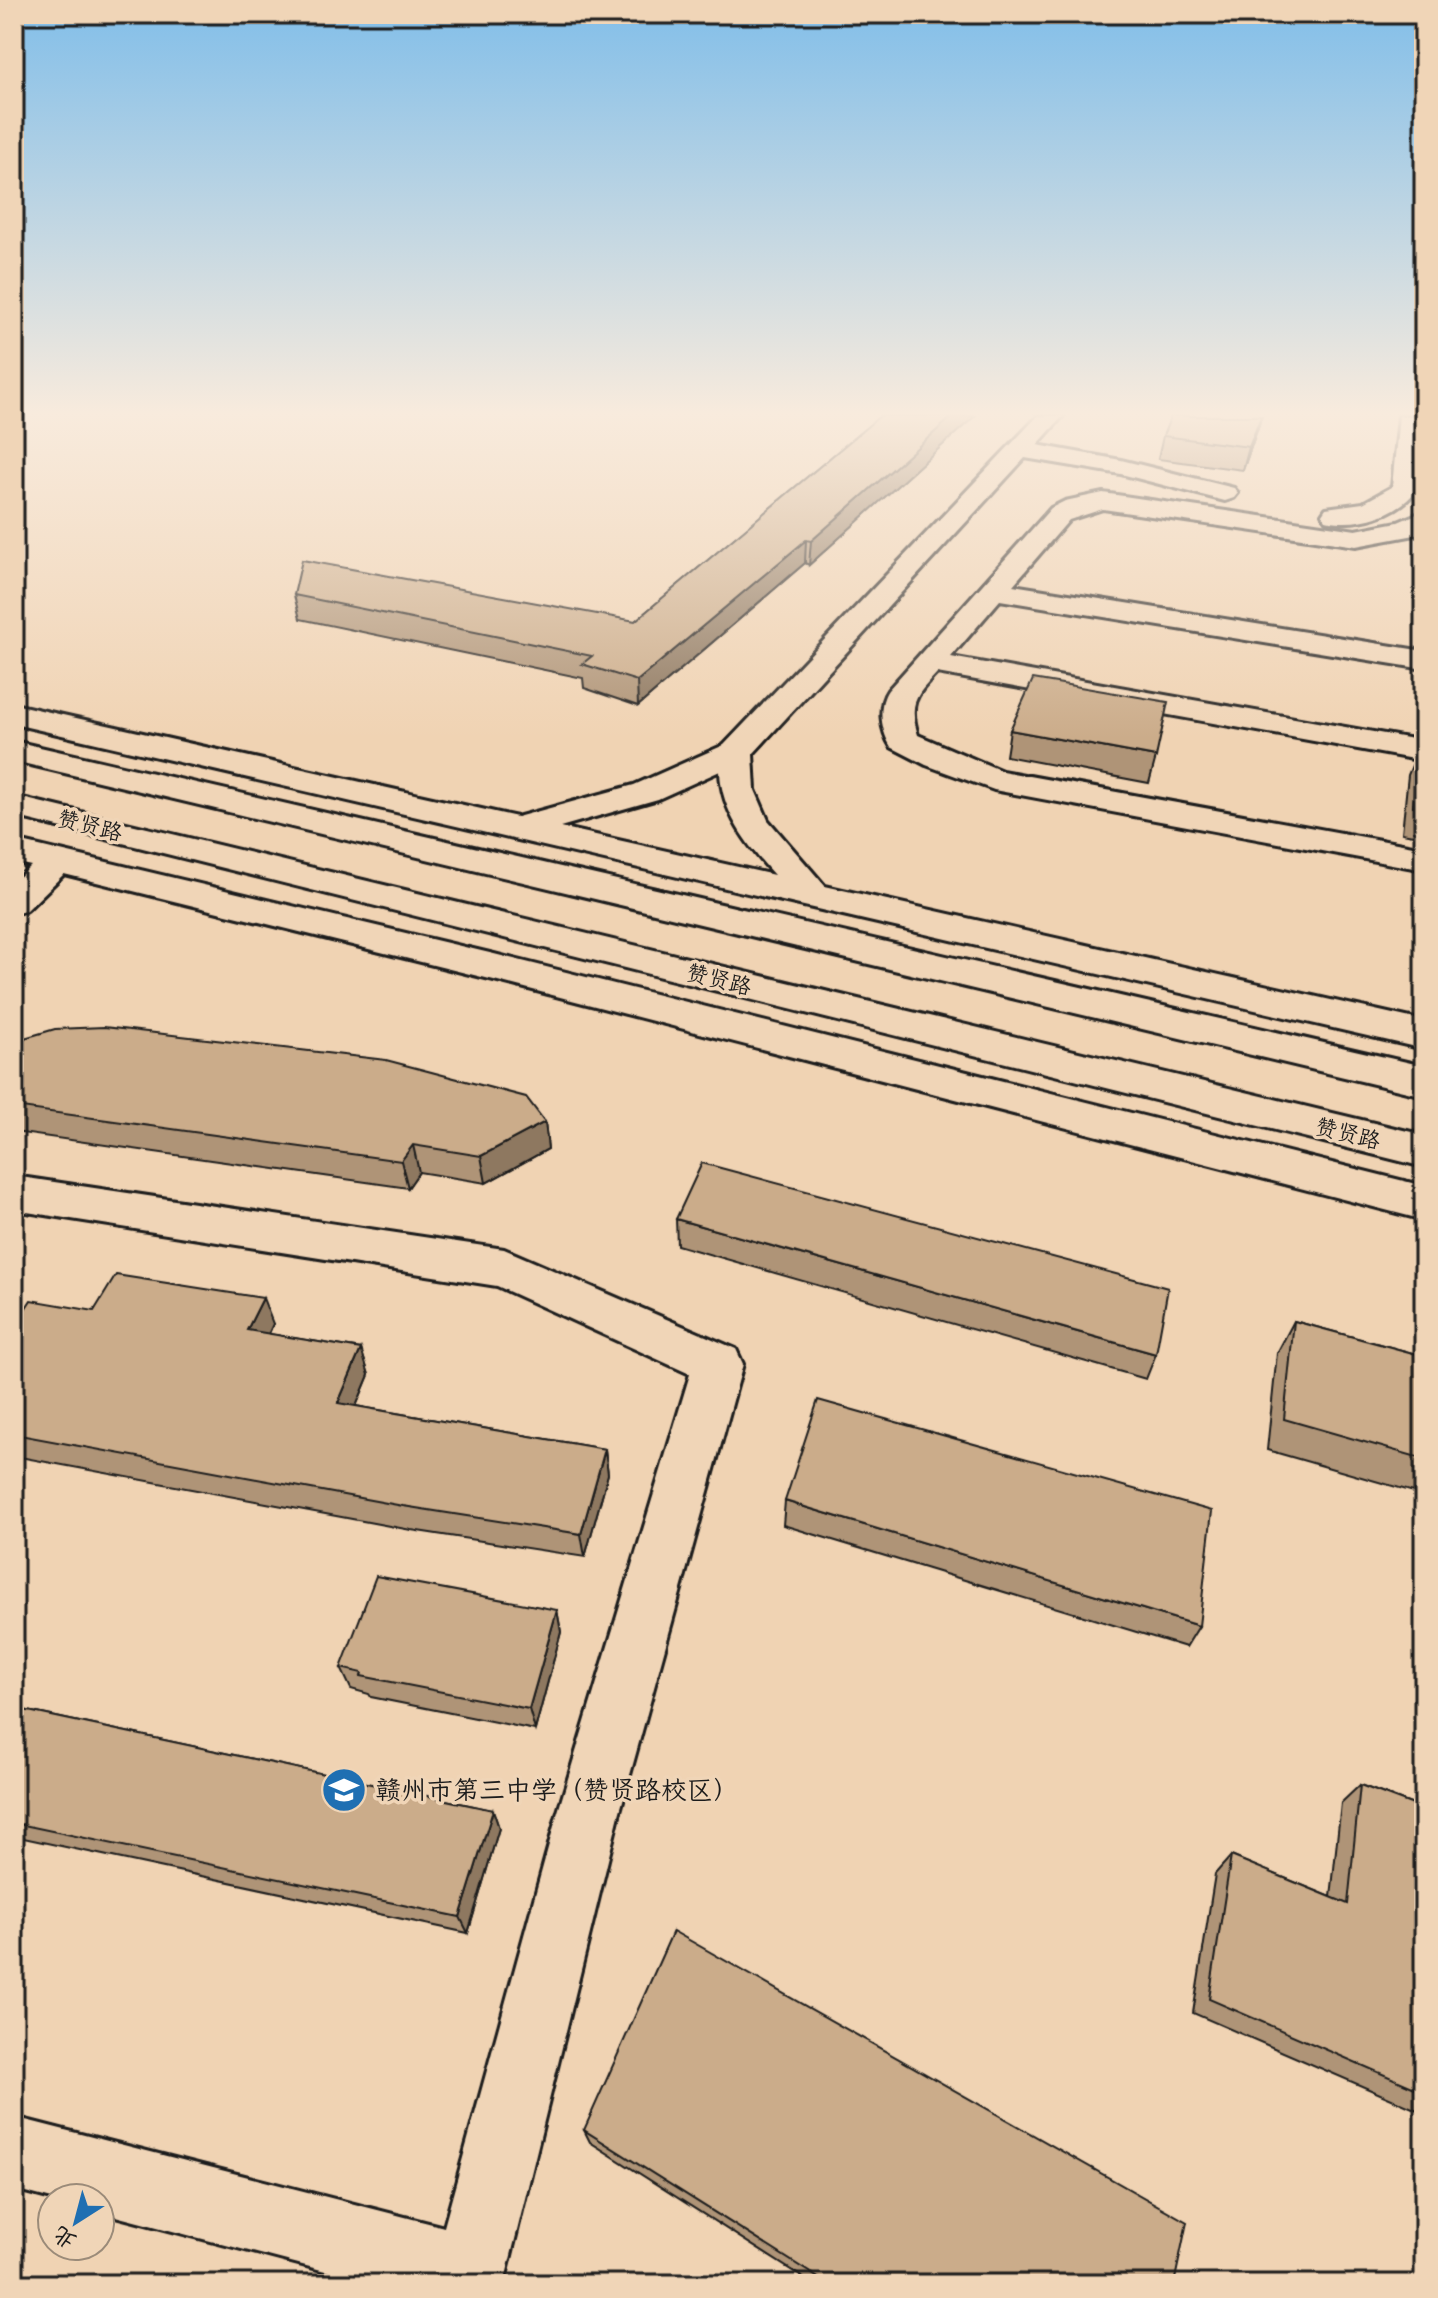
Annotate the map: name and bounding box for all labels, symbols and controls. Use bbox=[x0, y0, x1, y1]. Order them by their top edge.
street label: 赞贤路 bbox=[54, 800, 126, 848]
street label: 赞贤路 bbox=[683, 954, 755, 1002]
street label: 赞贤路 bbox=[1312, 1108, 1384, 1156]
school or university icon: 赣州市第三中学（赞贤路校区） bbox=[320, 1766, 368, 1814]
place label: 赣州市第三中学（赞贤路校区） bbox=[375, 1769, 739, 1808]
north arrow bbox=[36, 2182, 116, 2262]
text: 北 bbox=[45, 2220, 82, 2259]

